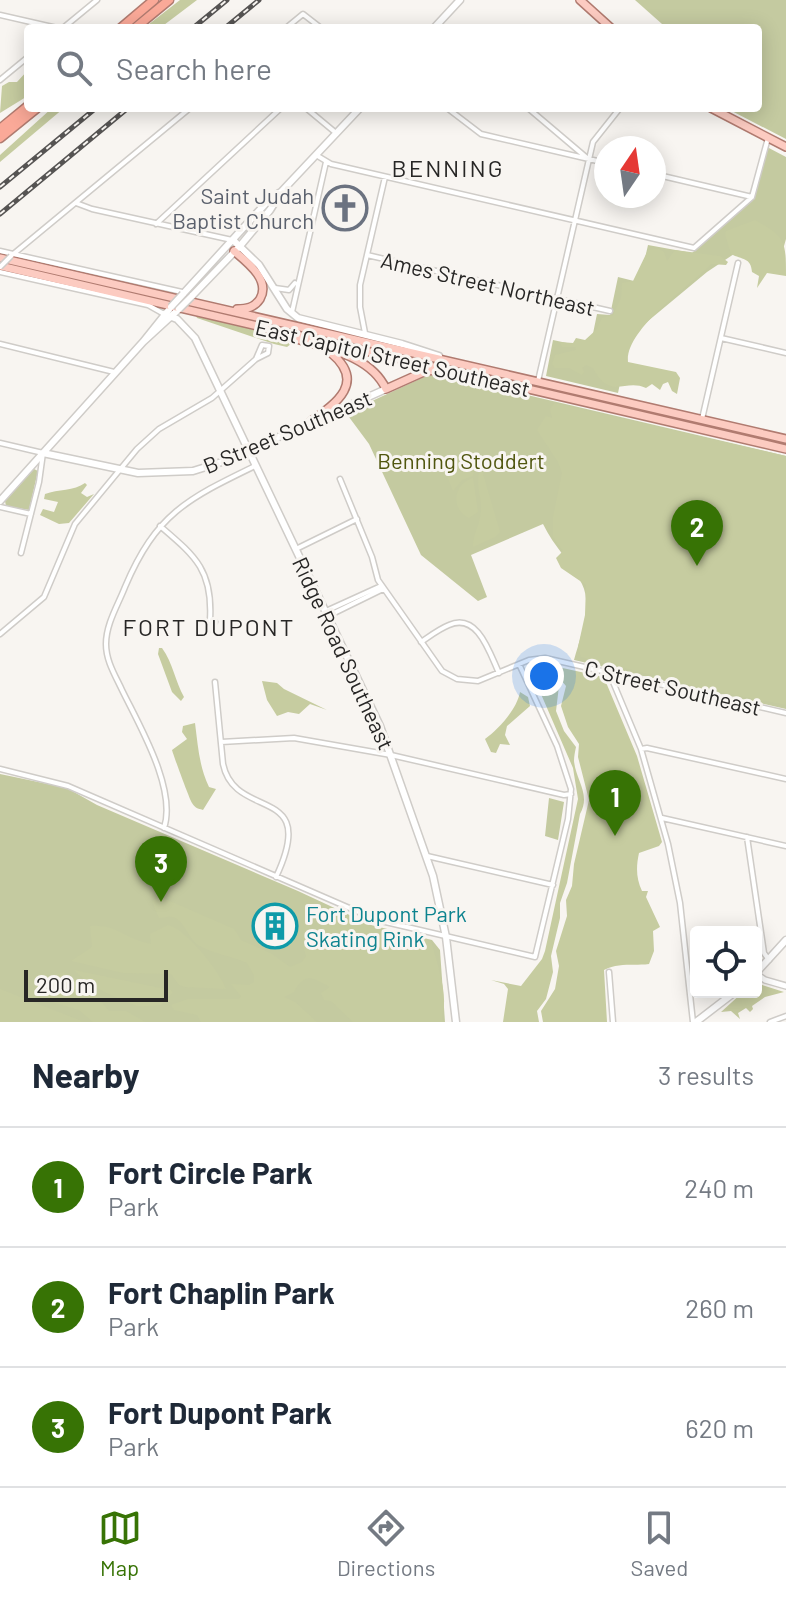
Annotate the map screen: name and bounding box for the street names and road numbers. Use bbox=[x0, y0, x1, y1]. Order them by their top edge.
street label: Ames Street Northeast bbox=[379, 246, 597, 320]
street label: East Capitol Street Southeast bbox=[253, 313, 533, 401]
street label: B Street Southeast bbox=[199, 384, 375, 478]
street label: Ridge Road Southeast bbox=[288, 552, 400, 754]
street label: C Street Southeast bbox=[582, 654, 764, 720]

